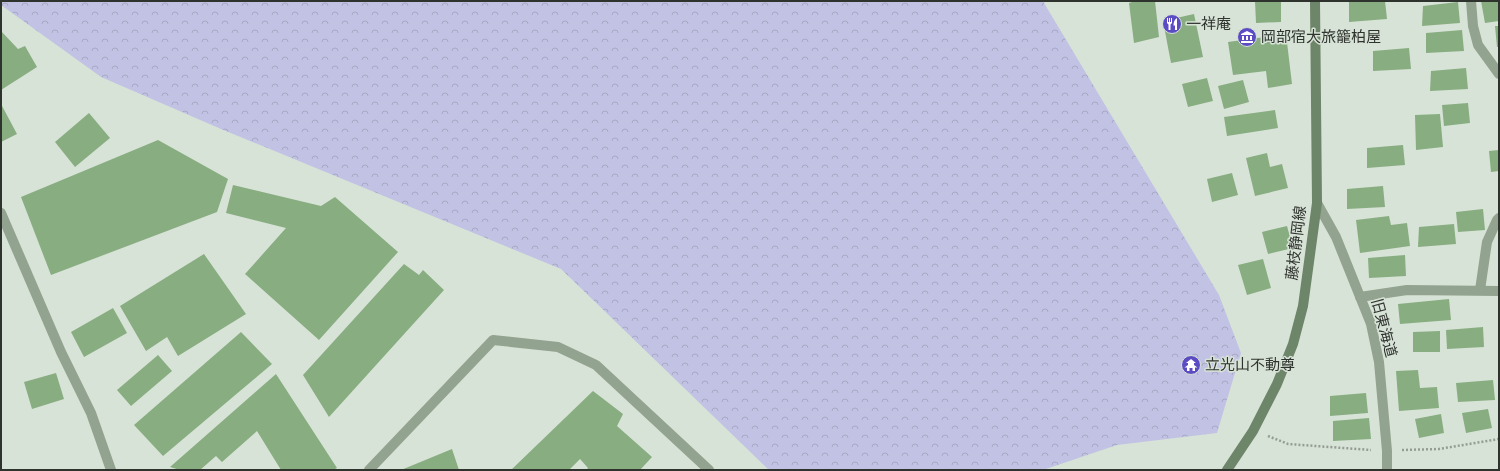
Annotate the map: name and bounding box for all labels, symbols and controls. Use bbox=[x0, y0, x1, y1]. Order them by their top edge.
restaurant icon: 一祥庵 bbox=[1161, 13, 1183, 35]
place label: 一祥庵 bbox=[1186, 13, 1231, 36]
museum icon: 岡部宿大旅籠柏屋 bbox=[1236, 26, 1258, 48]
place label: 岡部宿大旅籠柏屋 bbox=[1261, 26, 1381, 49]
street label: 藤枝静岡線 bbox=[1281, 204, 1312, 282]
street label: 旧東海道 bbox=[1365, 296, 1402, 360]
temple icon: 立光山不動尊 bbox=[1180, 354, 1202, 376]
place label: 立光山不動尊 bbox=[1205, 354, 1295, 377]

